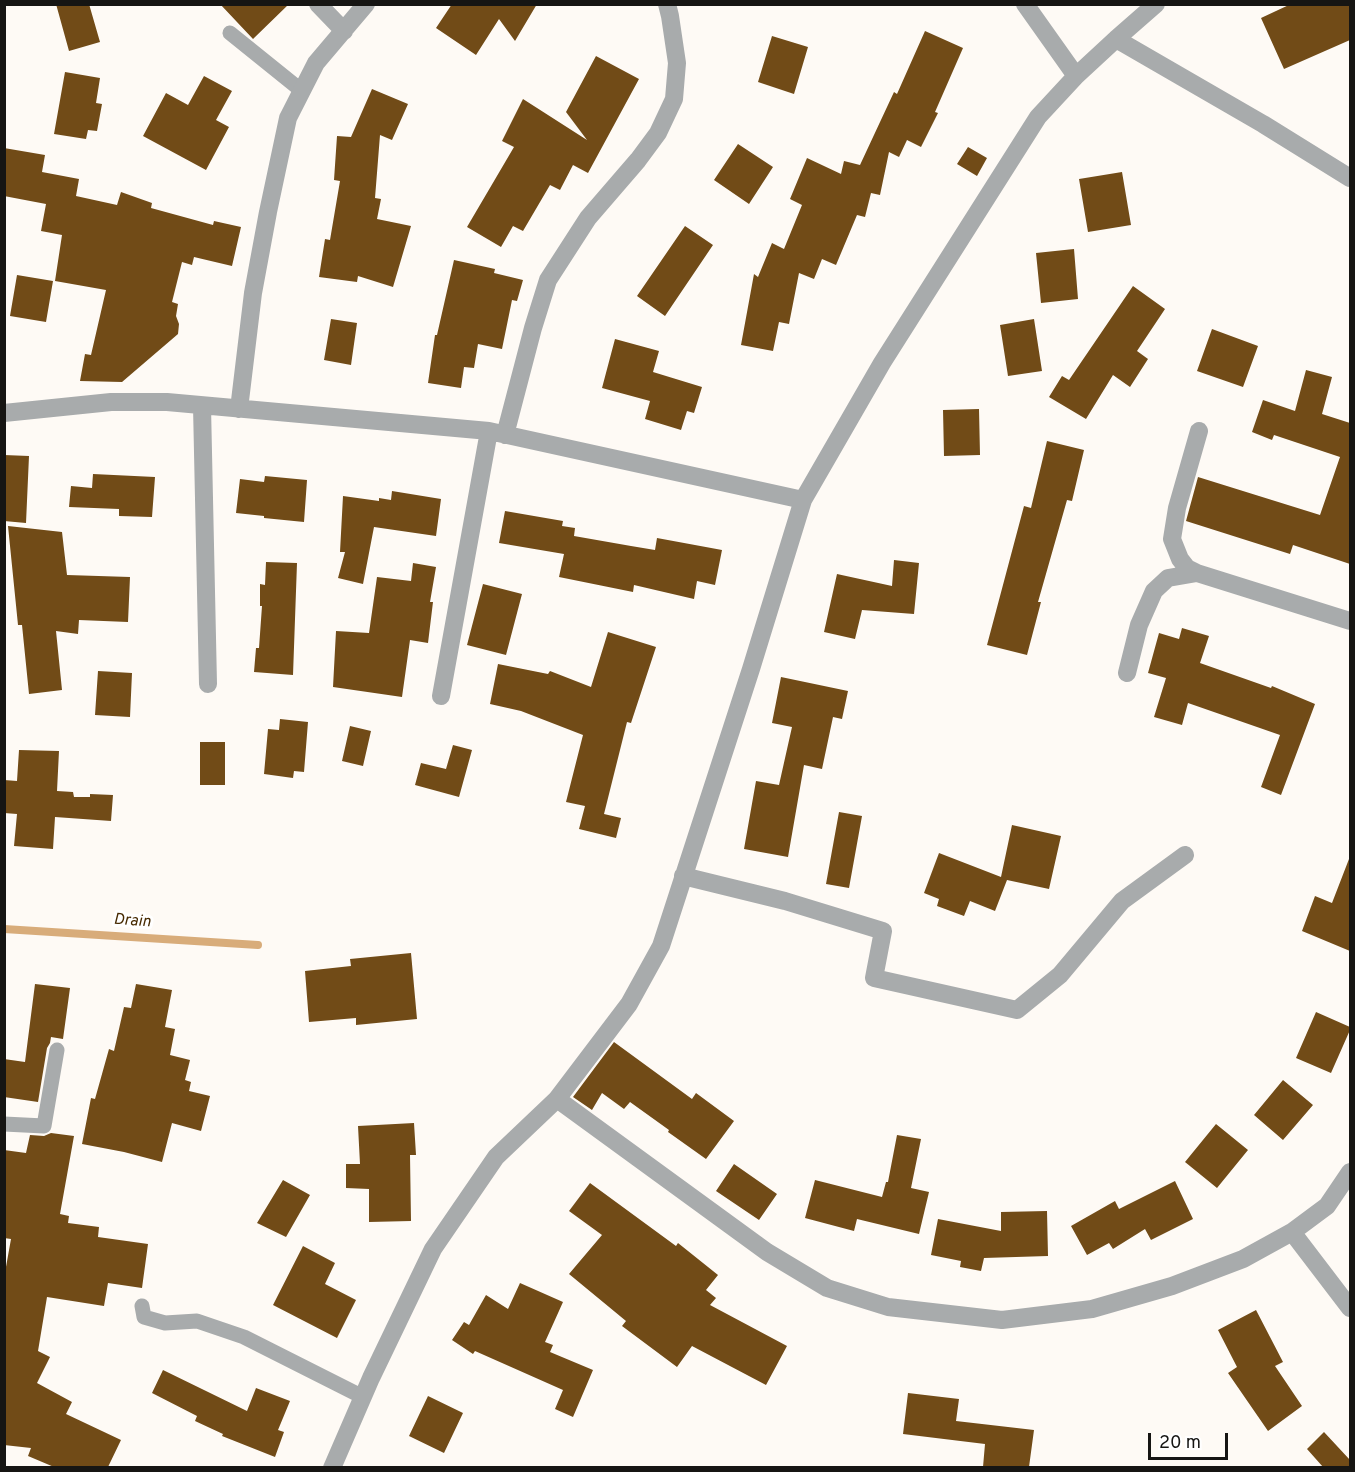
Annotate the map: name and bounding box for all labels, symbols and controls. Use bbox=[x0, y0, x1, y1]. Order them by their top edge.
water label: Drain bbox=[113, 911, 151, 933]
scale bar bbox=[1151, 1421, 1230, 1459]
text: 20 m bbox=[1159, 1432, 1201, 1455]

